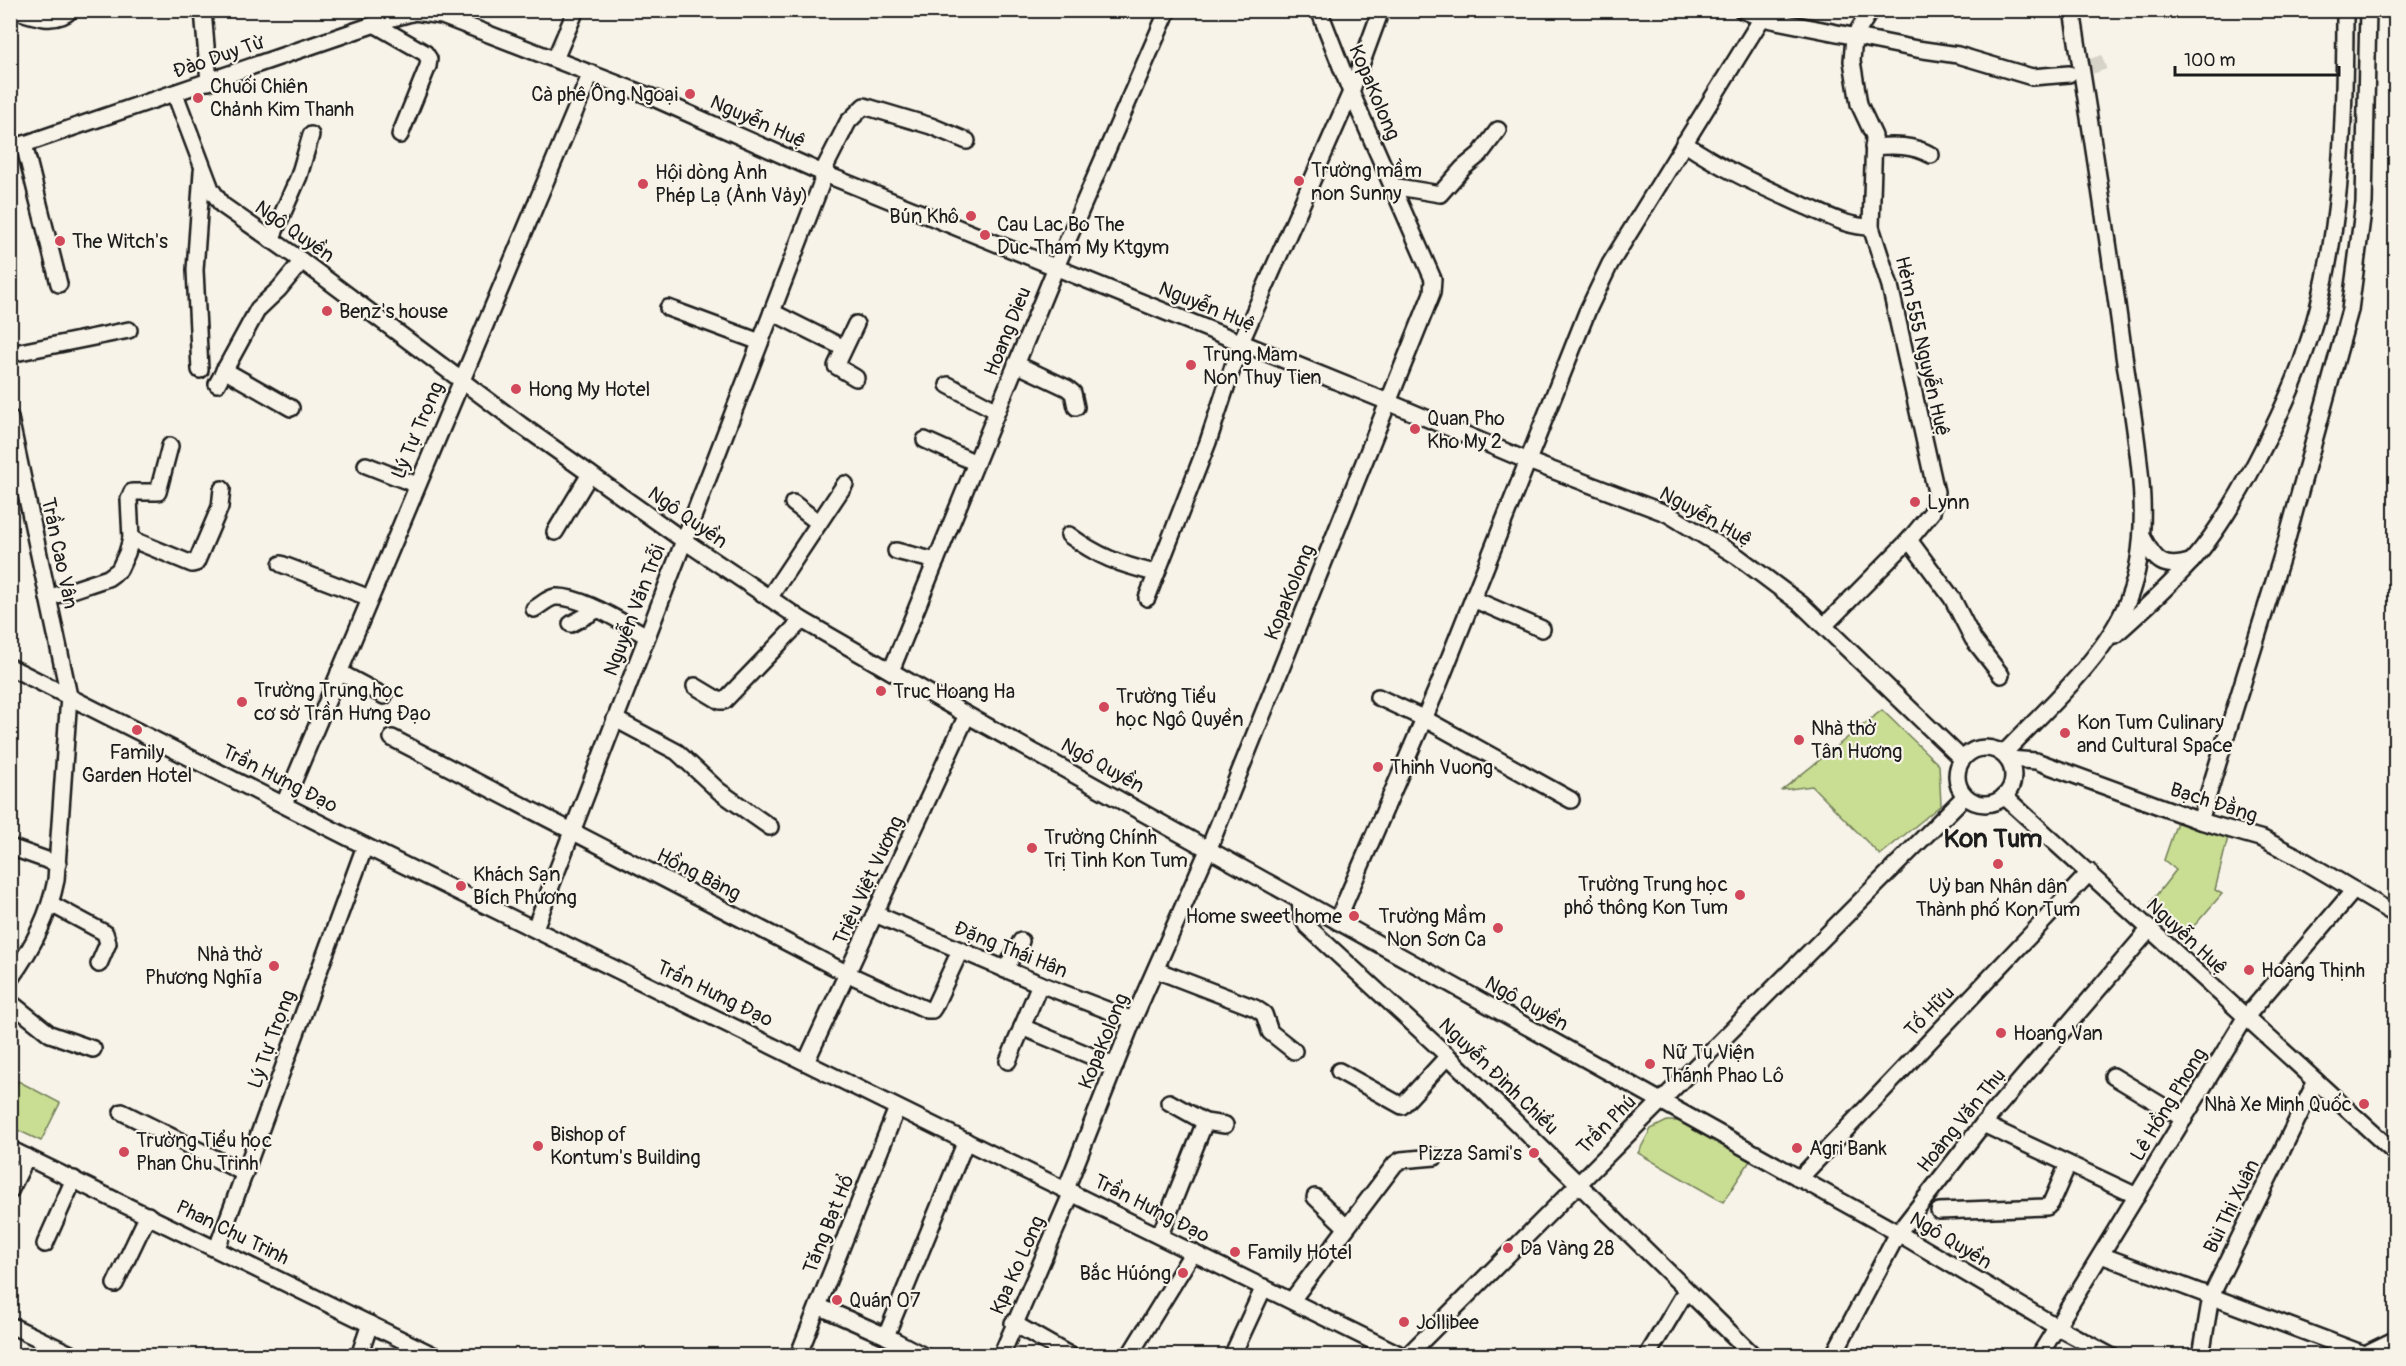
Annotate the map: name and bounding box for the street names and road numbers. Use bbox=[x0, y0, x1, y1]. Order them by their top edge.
street label: Đào Duy Từ bbox=[170, 29, 269, 84]
street label: KopaKolong bbox=[1343, 41, 1406, 144]
street label: Nguyễn Huệ bbox=[706, 89, 809, 154]
street label: Ngô Quyền bbox=[250, 195, 339, 268]
street label: Hẻm 555 Nguyễn Huệ bbox=[1890, 254, 1955, 439]
street label: Nguyễn Huệ bbox=[1155, 276, 1259, 337]
street label: Hoang Dieu bbox=[978, 283, 1037, 379]
street label: Lý Tự Trọng bbox=[386, 378, 449, 482]
street label: Ngô Quyền bbox=[643, 481, 732, 554]
street label: Nguyễn Huệ bbox=[1655, 481, 1756, 552]
street label: Trần Cao Vân bbox=[36, 495, 83, 611]
street label: Nguyễn Văn Trỗi bbox=[598, 541, 671, 679]
street label: KopaKolong bbox=[1259, 541, 1320, 644]
street label: Ngô Quyền bbox=[1057, 732, 1149, 799]
street label: Trần Hưng Đạo bbox=[218, 739, 342, 818]
street label: Bạch Đằng bbox=[2167, 777, 2261, 828]
street label: Triệu Việt Vương bbox=[828, 812, 909, 949]
street label: Hồng Bàng bbox=[652, 843, 745, 906]
street label: Nguyễn Huệ bbox=[2141, 893, 2232, 980]
street label: Đặng Thái Hân bbox=[950, 915, 1071, 984]
street label: Trần Hưng Đạo bbox=[652, 954, 777, 1033]
street label: Ngô Quyền bbox=[1481, 970, 1573, 1037]
street label: Tố Hữu bbox=[1899, 981, 1960, 1042]
street label: Lý Tự Trọng bbox=[242, 987, 301, 1092]
street label: KopaKolong bbox=[1073, 990, 1134, 1093]
street label: Nguyễn Đình Chiểu bbox=[1433, 1013, 1564, 1140]
street label: Lê Hồng Phong bbox=[2125, 1043, 2212, 1166]
street label: Hoàng Văn Thụ bbox=[1912, 1063, 2011, 1177]
street label: Trần Phú bbox=[1571, 1089, 1642, 1160]
street label: Bùi Thị Xuân bbox=[2198, 1155, 2265, 1257]
street label: Trần Hưng Đạo bbox=[1090, 1169, 1214, 1248]
street label: Tăng Bạt Hổ bbox=[797, 1171, 860, 1277]
street label: Phan Chu Trinh bbox=[172, 1194, 293, 1271]
street label: Ngô Quyền bbox=[1905, 1206, 1996, 1275]
street label: Kpa Ko Long bbox=[985, 1212, 1050, 1318]

